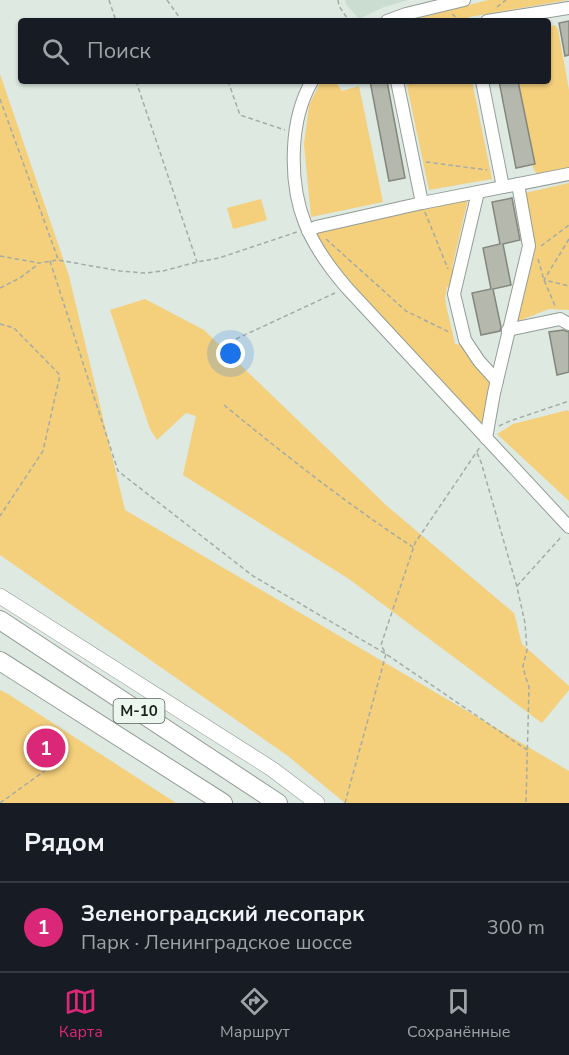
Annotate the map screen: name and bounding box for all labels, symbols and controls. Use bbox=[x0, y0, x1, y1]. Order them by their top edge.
search box bbox=[18, 18, 551, 84]
icon: search bbox=[39, 35, 72, 68]
text: Поиск bbox=[87, 36, 151, 66]
your location bbox=[216, 339, 245, 368]
road number: М-10 bbox=[114, 699, 164, 723]
pin: 1 bbox=[26, 726, 66, 771]
text: Рядом bbox=[24, 825, 105, 860]
text: Зеленоградский лесопарк bbox=[81, 899, 364, 929]
text: 1 bbox=[38, 914, 50, 941]
text: 300 m bbox=[487, 914, 545, 941]
text: Парк · Ленинградское шоссе bbox=[81, 929, 352, 956]
tab: Карта bbox=[59, 985, 103, 1043]
tab: Маршрут bbox=[220, 985, 290, 1043]
tab: Сохранённые bbox=[407, 985, 510, 1043]

